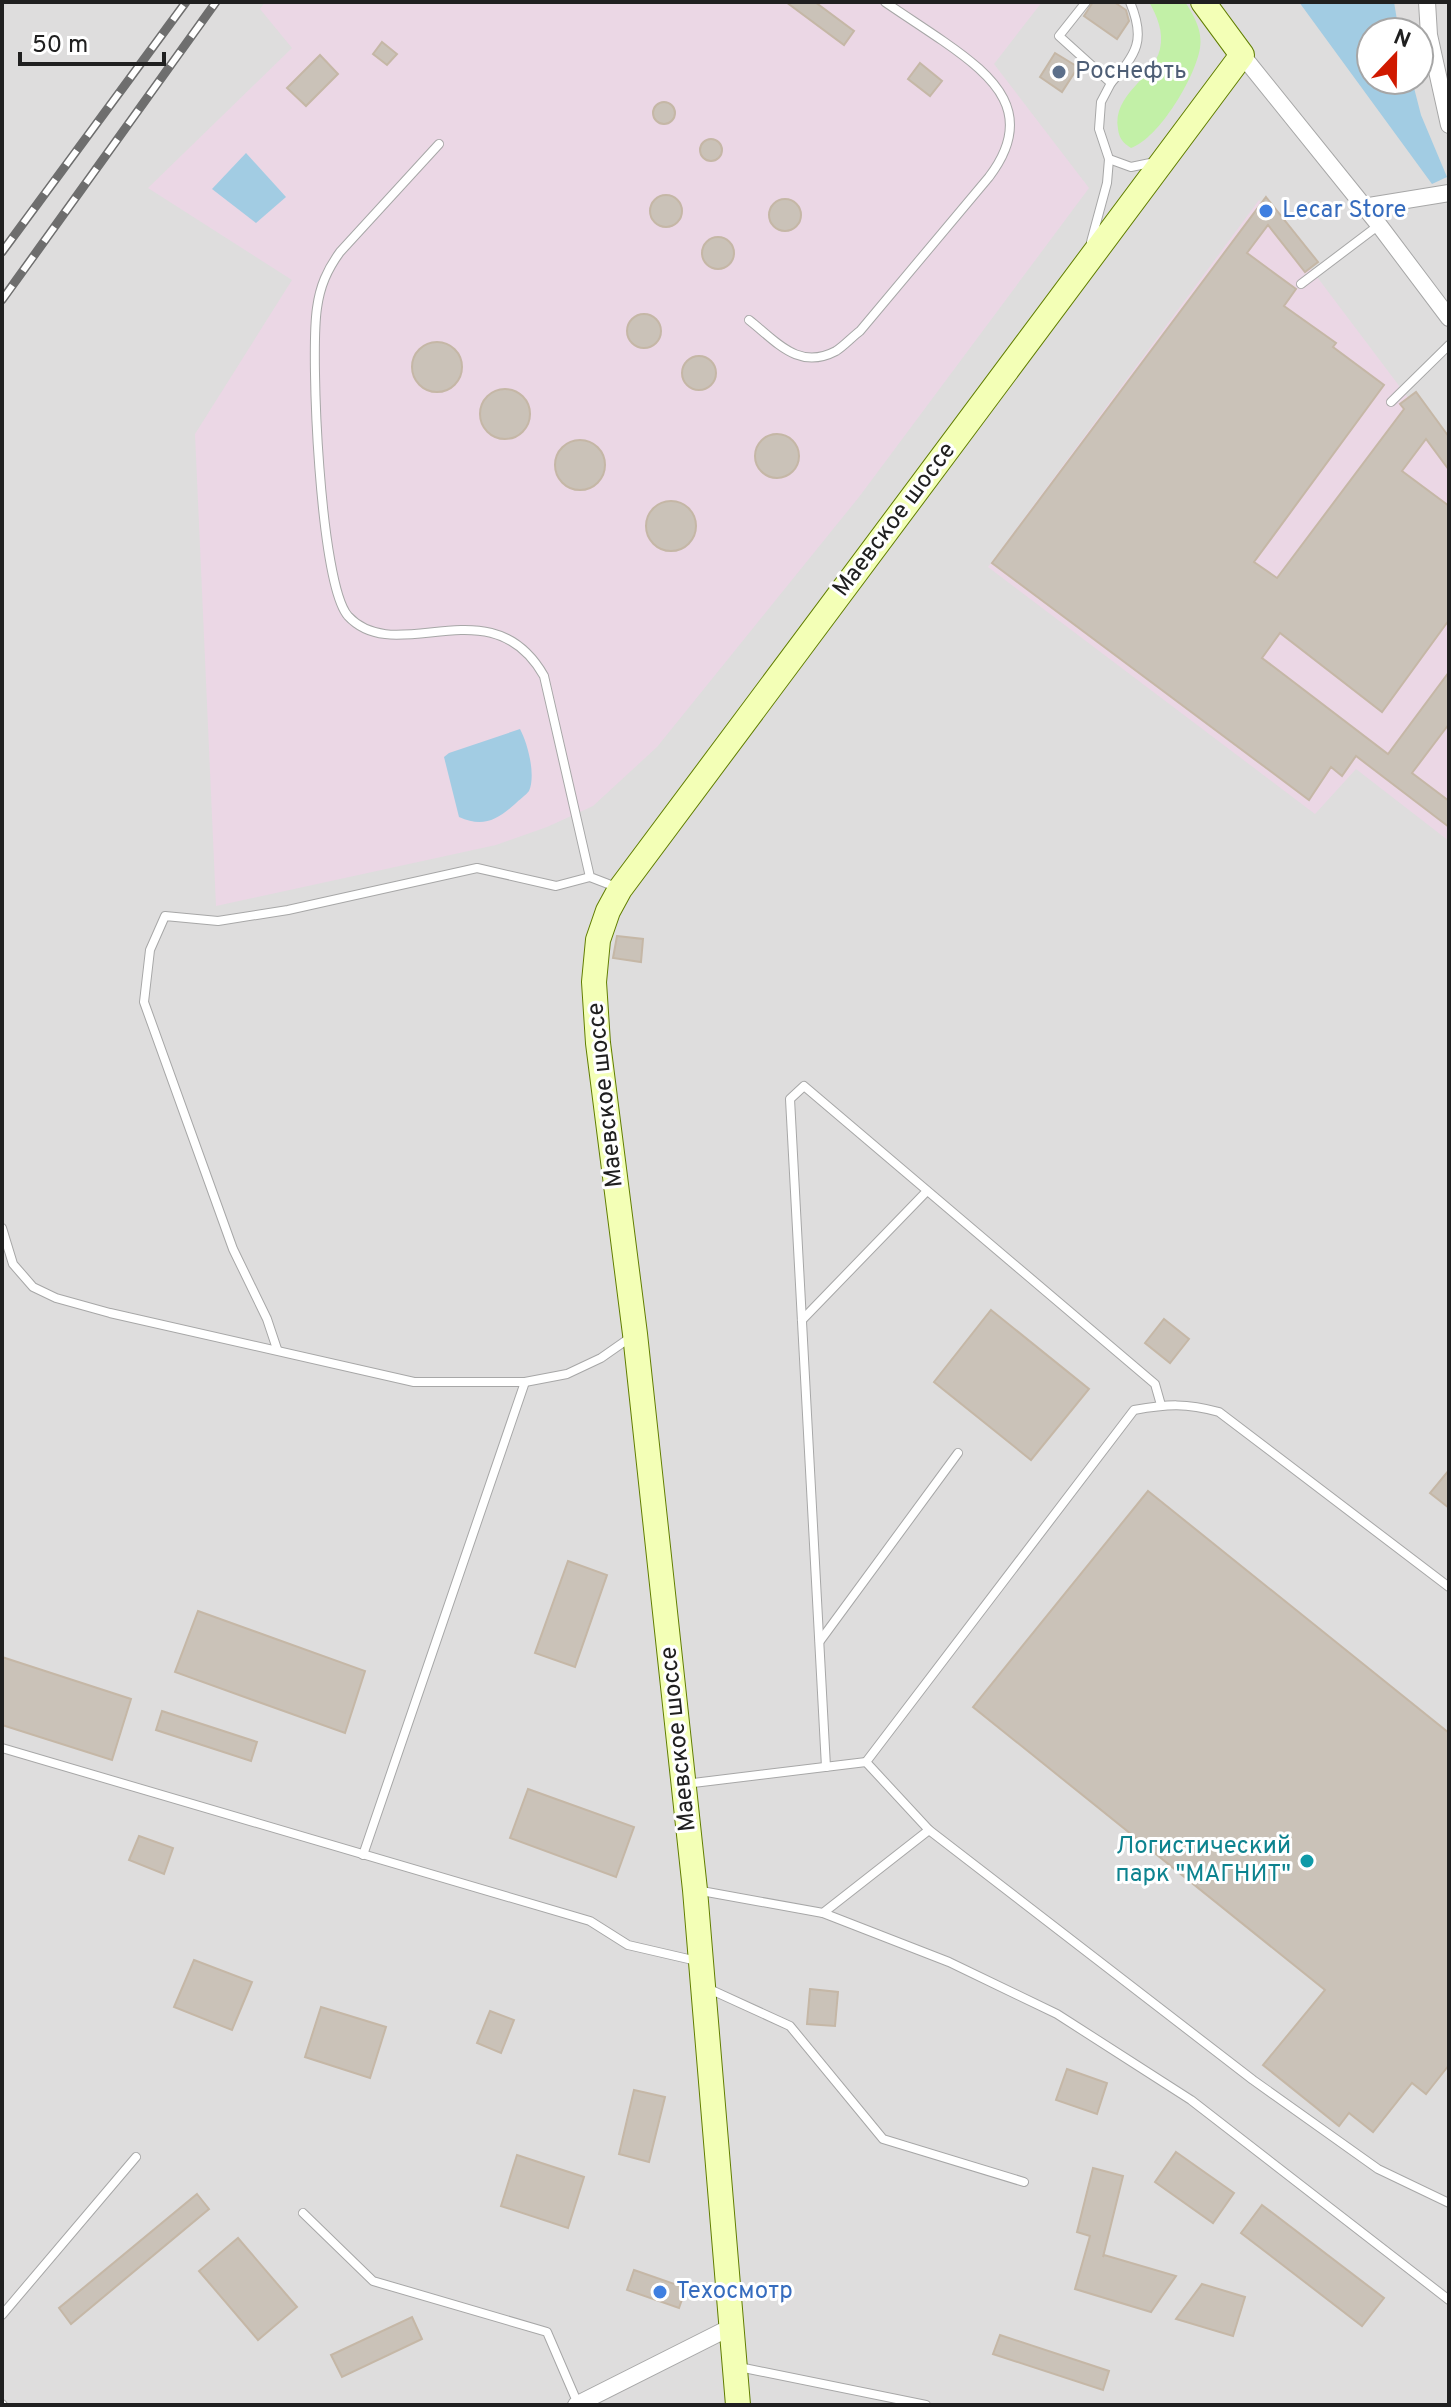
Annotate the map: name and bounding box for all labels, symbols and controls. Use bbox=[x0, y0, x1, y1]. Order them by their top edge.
scale bar bbox=[20, 16, 164, 66]
north arrow bbox=[1355, 16, 1435, 96]
text: N bbox=[1389, 24, 1414, 55]
text: 50 m bbox=[32, 31, 88, 61]
place label: Роснефть bbox=[1075, 57, 1187, 87]
marker: Роснефть bbox=[1050, 63, 1068, 81]
place label: Lecar Store bbox=[1282, 196, 1406, 226]
marker: Lecar Store bbox=[1257, 202, 1275, 220]
street label: Маевское шоссе bbox=[827, 437, 963, 603]
street label: Маевское шоссе bbox=[581, 1001, 631, 1189]
street label: Маевское шоссе bbox=[654, 1645, 704, 1833]
place label: Логистический парк "МАГНИТ" bbox=[1116, 1832, 1291, 1890]
marker: Логистический парк "МАГНИТ" bbox=[1298, 1852, 1316, 1870]
place label: Техосмотр bbox=[676, 2277, 793, 2307]
marker: Техосмотр bbox=[651, 2283, 669, 2301]

